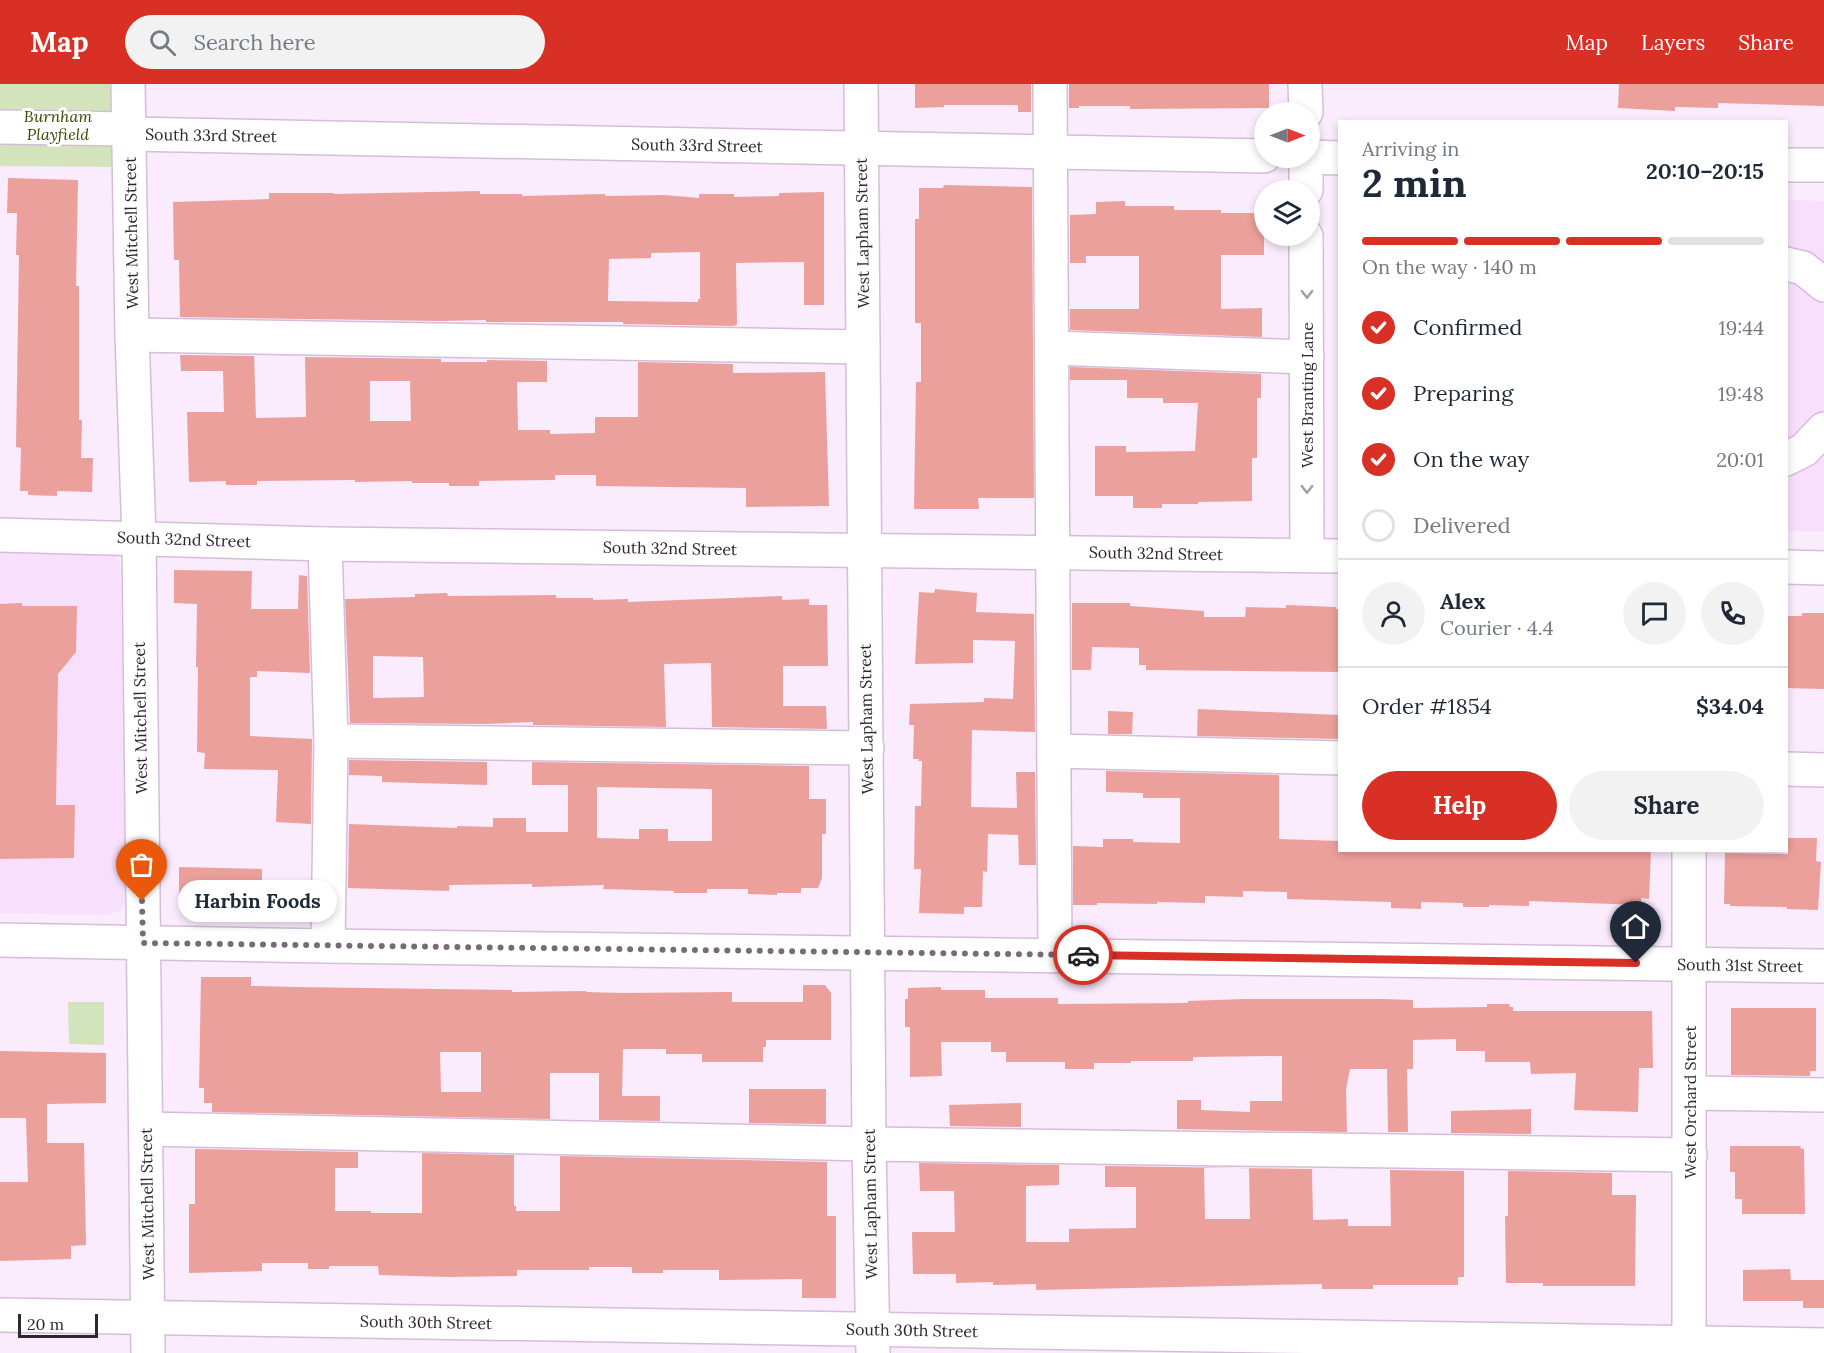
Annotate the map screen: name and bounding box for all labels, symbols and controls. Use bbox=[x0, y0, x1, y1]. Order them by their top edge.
search box bbox=[125, 15, 545, 69]
text: Map bbox=[30, 24, 89, 60]
icon: search bbox=[146, 26, 179, 59]
text: Search here bbox=[194, 28, 316, 56]
text: Map bbox=[1565, 29, 1608, 56]
text: Layers bbox=[1641, 29, 1705, 56]
text: Share bbox=[1738, 29, 1794, 56]
north arrow bbox=[1254, 102, 1320, 168]
map controls bbox=[1254, 102, 1320, 246]
park label: Burnham Playfield bbox=[24, 106, 92, 144]
street label: South 33rd Street bbox=[145, 124, 278, 146]
street label: South 33rd Street bbox=[631, 134, 764, 156]
text: Arriving in bbox=[1362, 136, 1459, 161]
street label: West Mitchell Street bbox=[120, 156, 142, 309]
street label: West Lapham Street bbox=[851, 157, 873, 309]
text: 20:10–20:15 bbox=[1646, 157, 1764, 185]
text: 2 min bbox=[1362, 158, 1467, 208]
button: layers bbox=[1254, 180, 1320, 246]
text: On the way · 140 m bbox=[1362, 254, 1537, 279]
one-way arrow bbox=[1301, 289, 1313, 298]
icon: check bbox=[1362, 311, 1395, 344]
text: Confirmed bbox=[1413, 313, 1522, 341]
text: 19:44 bbox=[1718, 315, 1764, 340]
street label: West Branting Lane bbox=[1297, 322, 1317, 468]
icon: check bbox=[1362, 377, 1395, 410]
text: Preparing bbox=[1413, 379, 1513, 407]
text: 19:48 bbox=[1718, 381, 1764, 406]
icon: check bbox=[1362, 443, 1395, 476]
text: On the way bbox=[1413, 445, 1529, 473]
text: 20:01 bbox=[1716, 447, 1764, 472]
one-way arrow bbox=[1301, 484, 1313, 493]
text: Delivered bbox=[1413, 511, 1511, 539]
street label: South 32nd Street bbox=[117, 527, 252, 551]
street label: South 32nd Street bbox=[603, 537, 738, 559]
street label: South 32nd Street bbox=[1089, 542, 1224, 564]
button: person bbox=[1362, 582, 1425, 645]
button: chat bbox=[1623, 582, 1686, 645]
button: phone bbox=[1701, 582, 1764, 645]
text: Alex bbox=[1440, 587, 1485, 615]
text: Courier · 4.4 bbox=[1440, 615, 1554, 640]
street label: West Mitchell Street bbox=[129, 641, 151, 794]
street label: West Lapham Street bbox=[855, 643, 877, 795]
text: Order #1854 bbox=[1362, 692, 1492, 720]
text: $34.04 bbox=[1696, 692, 1764, 720]
button: Help bbox=[1362, 771, 1557, 840]
button: Share bbox=[1569, 771, 1764, 840]
pin bbox=[116, 839, 167, 901]
icon: bag bbox=[125, 848, 158, 881]
callout: Harbin Foods bbox=[178, 880, 337, 922]
text: Harbin Foods bbox=[194, 888, 321, 913]
pin bbox=[1610, 901, 1661, 963]
icon: home bbox=[1619, 910, 1652, 943]
courier bbox=[1053, 925, 1113, 985]
icon: car bbox=[1067, 939, 1100, 972]
street label: South 31st Street bbox=[1677, 954, 1804, 976]
street label: West Orchard Street bbox=[1680, 1024, 1700, 1179]
street label: West Mitchell Street bbox=[136, 1127, 158, 1280]
street label: West Lapham Street bbox=[859, 1128, 881, 1280]
scale bar bbox=[18, 1311, 98, 1338]
street label: South 30th Street bbox=[360, 1311, 493, 1333]
text: 20 m bbox=[27, 1314, 64, 1334]
street label: South 30th Street bbox=[846, 1319, 979, 1341]

